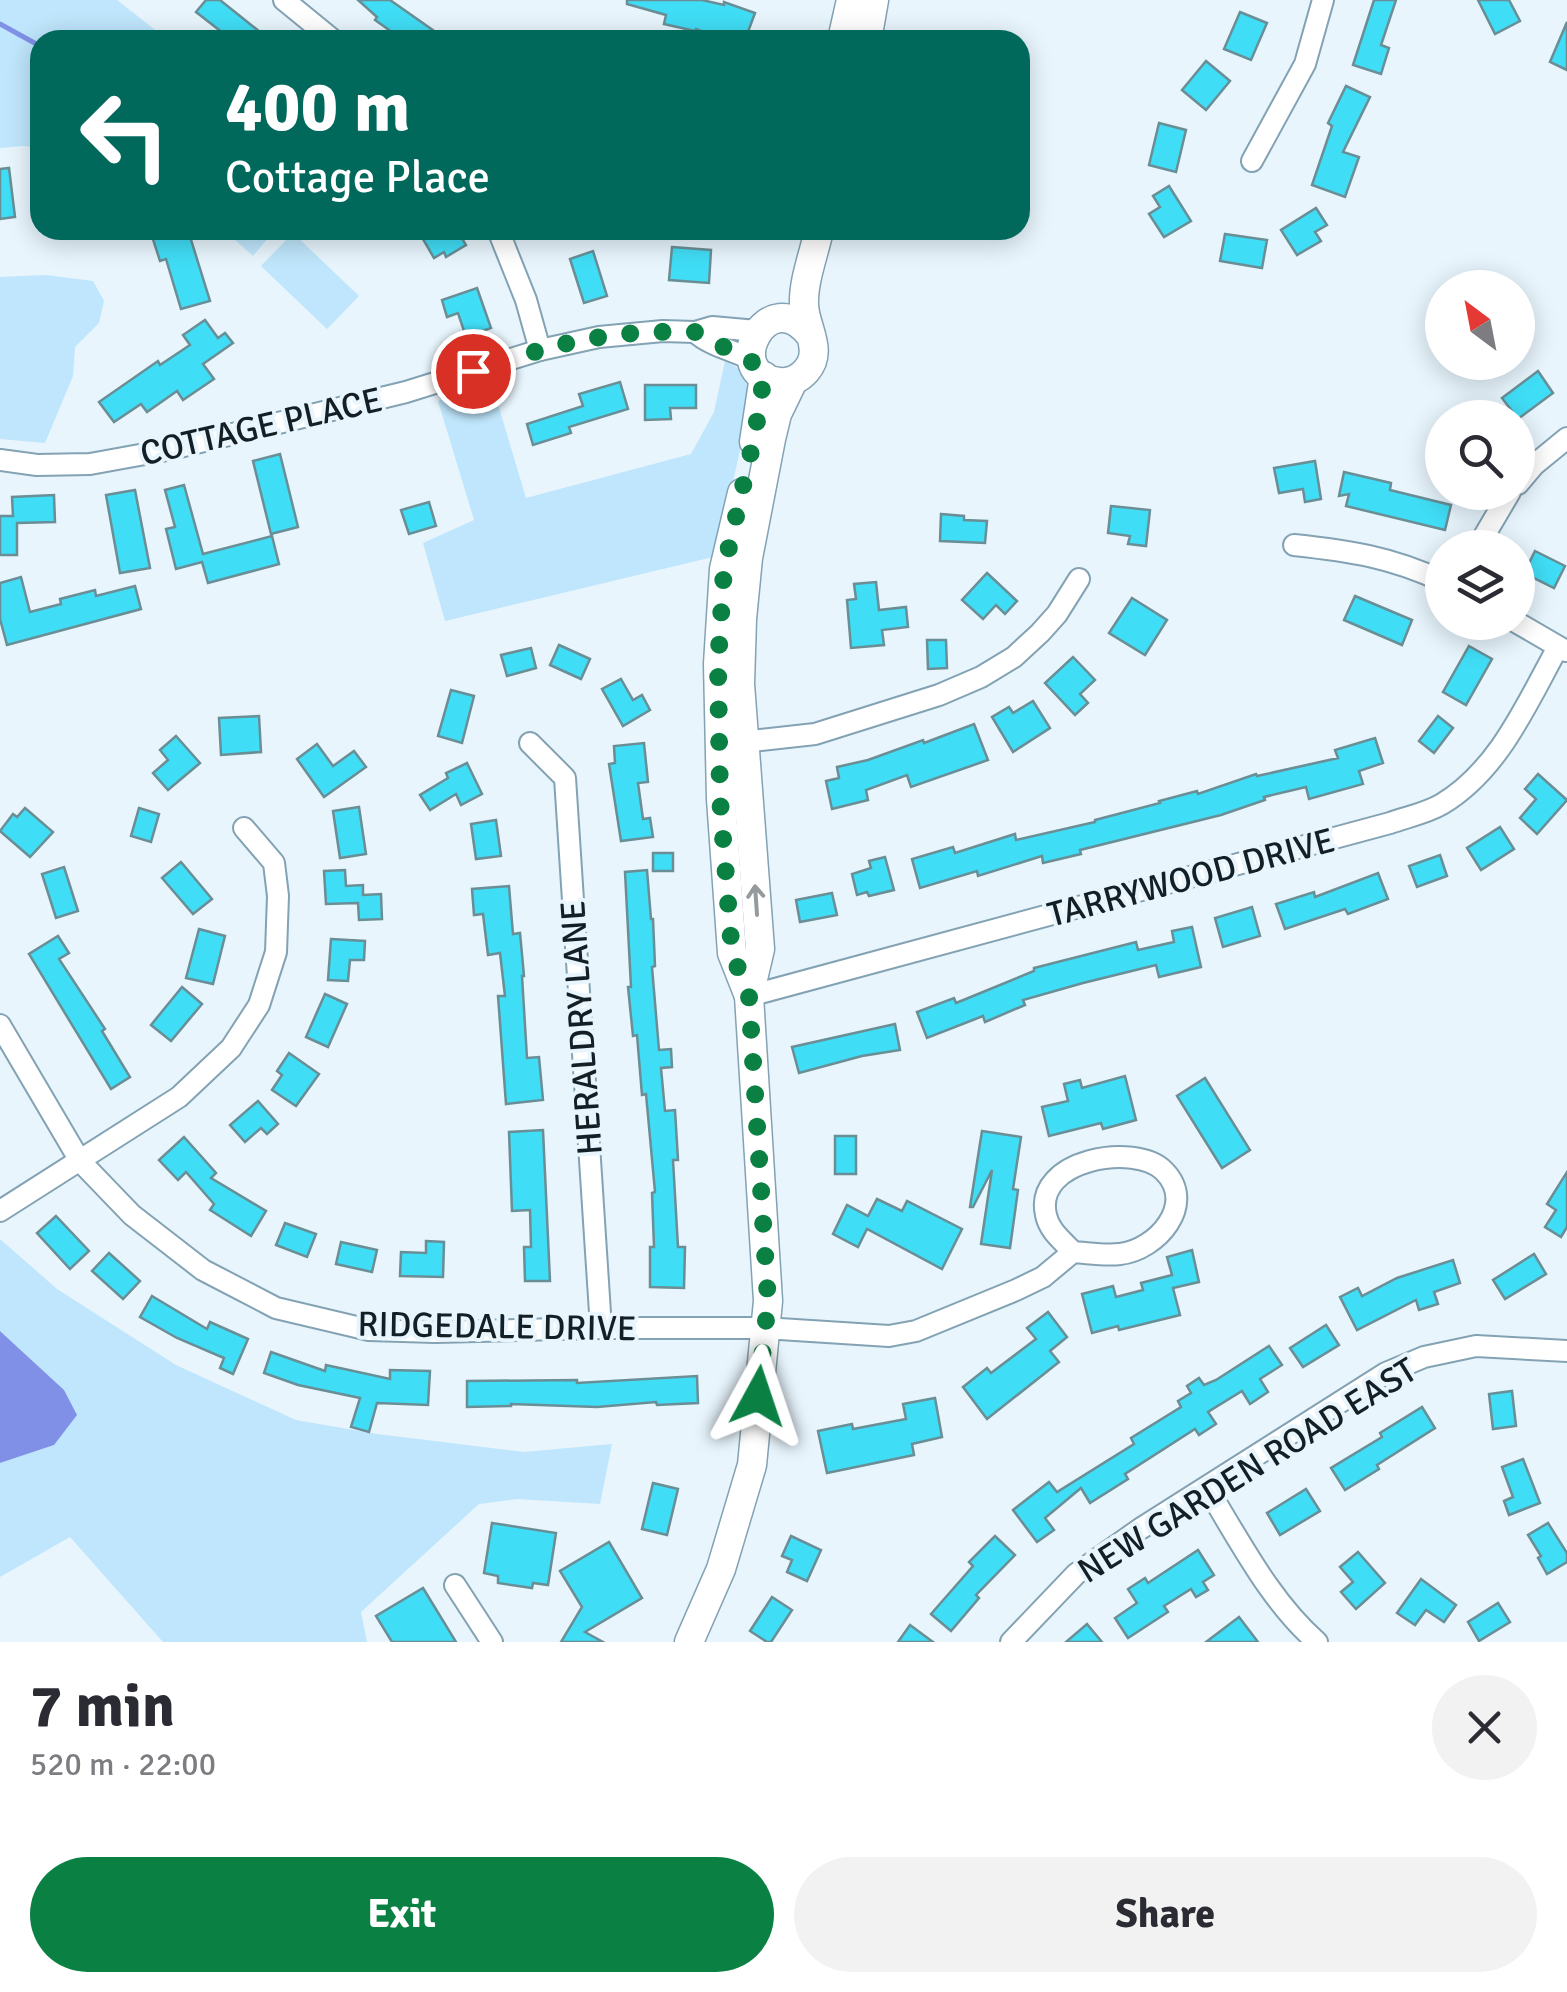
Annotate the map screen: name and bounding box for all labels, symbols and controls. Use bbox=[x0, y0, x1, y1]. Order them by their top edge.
text: 400 m bbox=[225, 64, 410, 150]
icon: left bbox=[60, 70, 190, 200]
text: Cottage Place bbox=[225, 150, 490, 205]
north arrow bbox=[1425, 270, 1535, 380]
map controls bbox=[1425, 270, 1535, 640]
pin bbox=[431, 329, 516, 414]
icon: arrive bbox=[446, 344, 501, 399]
street label: COTTAGE PLACE bbox=[136, 378, 386, 475]
button: search bbox=[1425, 400, 1535, 510]
button: layers bbox=[1425, 530, 1535, 640]
street label: TARRYWOOD DRIVE bbox=[1043, 819, 1339, 936]
one-way arrow bbox=[746, 884, 765, 916]
street label: HERALDRY LANE bbox=[551, 899, 612, 1157]
street label: RIDGEDALE DRIVE bbox=[357, 1303, 637, 1350]
position arrow bbox=[706, 1344, 810, 1448]
street label: NEW GARDEN ROAD EAST bbox=[1070, 1348, 1425, 1592]
text: 7 min bbox=[30, 1670, 175, 1744]
button: close bbox=[1432, 1675, 1537, 1780]
text: 520 m · 22:00 bbox=[30, 1745, 216, 1784]
button: Exit bbox=[30, 1857, 774, 1972]
button: Share bbox=[794, 1857, 1537, 1972]

